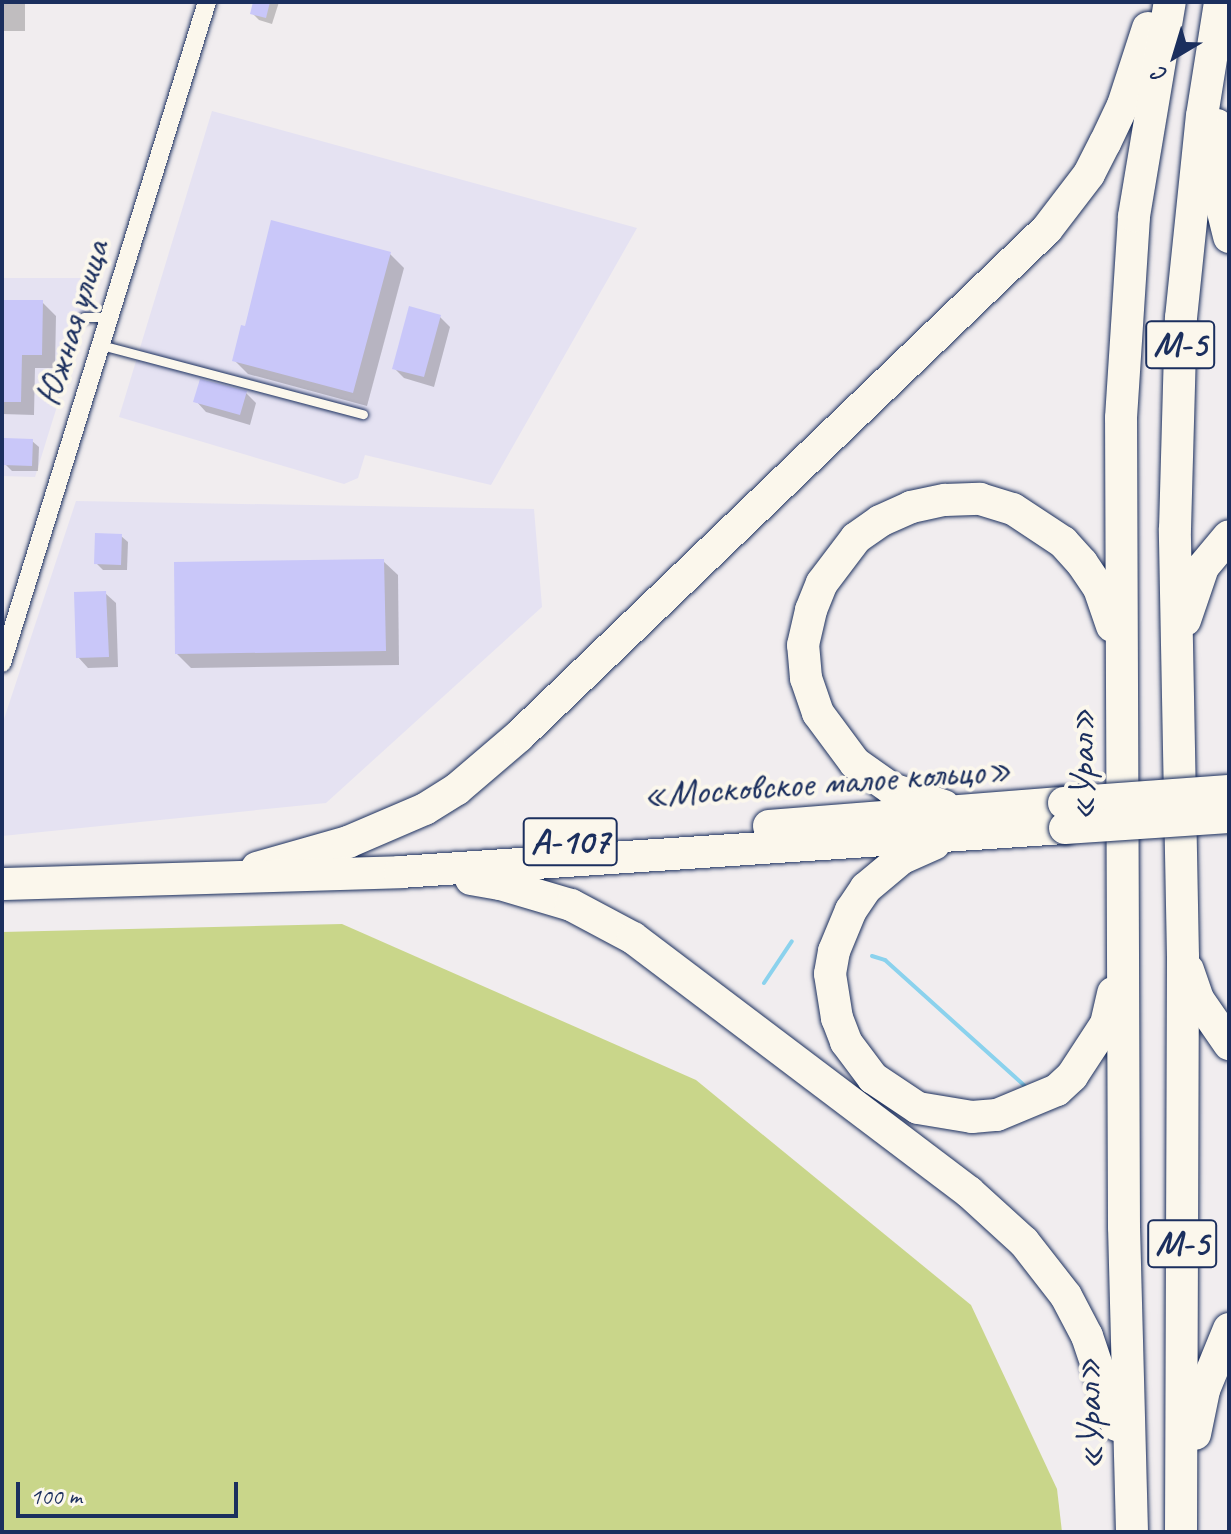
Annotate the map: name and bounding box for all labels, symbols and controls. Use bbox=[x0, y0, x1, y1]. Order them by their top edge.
north arrow bbox=[1135, 16, 1215, 96]
text: С bbox=[1147, 61, 1173, 89]
street label: Южная улица bbox=[25, 233, 119, 413]
road number: М-5 bbox=[1144, 313, 1216, 377]
street label: «Урал» bbox=[1059, 708, 1105, 822]
street label: «Московское малое кольцо» bbox=[641, 746, 1013, 818]
road number: А-107 bbox=[522, 810, 618, 874]
road number: М-5 bbox=[1146, 1212, 1218, 1276]
street label: «Урал» bbox=[1064, 1357, 1114, 1471]
scale bar bbox=[20, 1466, 242, 1516]
text: 100 m bbox=[30, 1481, 82, 1511]

